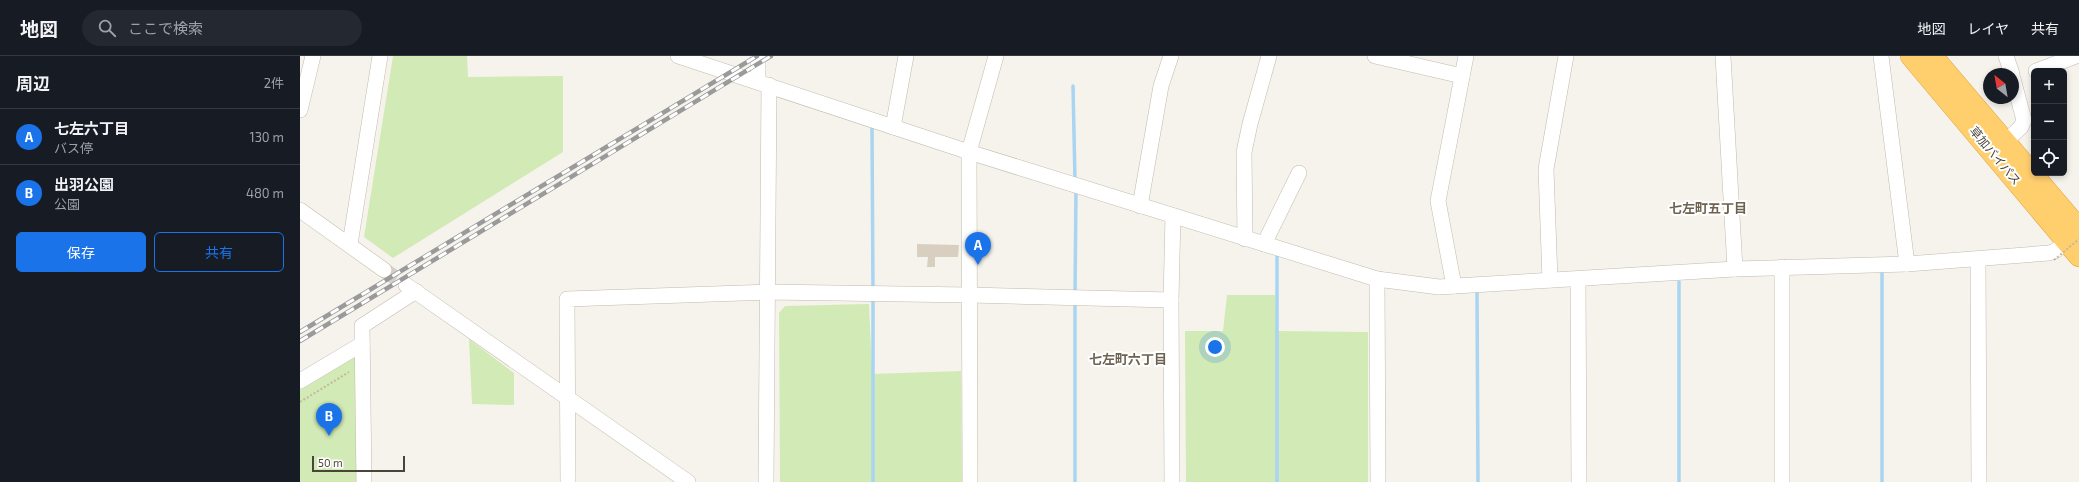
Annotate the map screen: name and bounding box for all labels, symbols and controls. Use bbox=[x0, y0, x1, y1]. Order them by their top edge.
search box bbox=[82, 10, 362, 46]
text: 地図 bbox=[20, 17, 58, 40]
icon: search bbox=[96, 17, 118, 39]
text: ここで検索 bbox=[128, 19, 203, 37]
text: 地図 bbox=[1917, 20, 1945, 37]
text: レイヤ bbox=[1967, 20, 2009, 37]
text: 共有 bbox=[2031, 20, 2059, 37]
north arrow bbox=[1983, 68, 2019, 104]
map controls bbox=[2031, 68, 2067, 176]
button: + bbox=[2031, 68, 2067, 104]
text: 周辺 bbox=[16, 73, 50, 93]
text: 2件 bbox=[264, 75, 284, 91]
button: − bbox=[2031, 104, 2067, 140]
text: 七左六丁目 bbox=[54, 119, 129, 137]
street label: 草加バイパス bbox=[1967, 123, 2024, 187]
text: A bbox=[25, 129, 33, 145]
text: 130 m bbox=[249, 129, 284, 145]
text: バス停 bbox=[54, 140, 93, 156]
button: locate bbox=[2031, 140, 2067, 176]
text: 出羽公園 bbox=[54, 175, 114, 193]
text: B bbox=[25, 185, 33, 201]
text: 480 m bbox=[246, 185, 284, 201]
text: 公園 bbox=[54, 196, 80, 212]
district label: 七左町五丁目 bbox=[1669, 200, 1747, 216]
button: 保存 bbox=[16, 232, 146, 272]
button: 共有 bbox=[154, 232, 284, 272]
pin: A bbox=[965, 232, 991, 265]
your location bbox=[1205, 337, 1225, 357]
district label: 七左町六丁目 bbox=[1089, 351, 1167, 367]
pin: B bbox=[316, 403, 342, 436]
scale bar bbox=[312, 454, 405, 473]
text: 50 m bbox=[318, 456, 343, 469]

